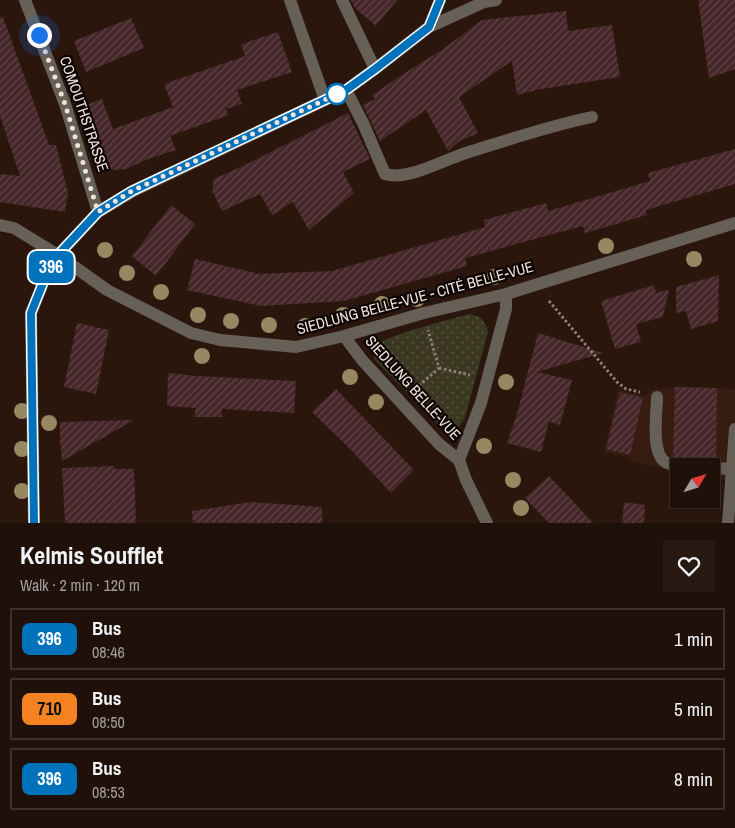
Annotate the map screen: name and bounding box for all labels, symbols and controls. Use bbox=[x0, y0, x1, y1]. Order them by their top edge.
your location bbox=[27, 23, 52, 48]
street label: COMOUTHSTRASSE bbox=[55, 53, 114, 174]
unlabelled marker bbox=[326, 83, 348, 105]
line badge: 396 bbox=[22, 251, 80, 283]
text: 396 bbox=[39, 254, 63, 279]
street label: SIEDLUNG BELLE-VUE - CITÉ BELLE-VUE bbox=[294, 256, 535, 339]
street label: SIEDLUNG BELLE-VUE bbox=[361, 331, 466, 444]
north arrow bbox=[670, 458, 720, 508]
map controls bbox=[670, 458, 720, 508]
text: Kelmis Soufflet bbox=[20, 539, 163, 571]
button: heart bbox=[663, 540, 715, 592]
text: Walk · 2 min · 120 m bbox=[20, 574, 140, 596]
text: Bus bbox=[92, 615, 121, 641]
text: 396 bbox=[37, 626, 62, 651]
text: 1 min bbox=[674, 626, 713, 652]
text: 08:46 bbox=[92, 641, 125, 663]
text: Bus bbox=[92, 685, 121, 711]
text: 710 bbox=[37, 696, 62, 721]
text: 5 min bbox=[674, 696, 713, 722]
text: 08:50 bbox=[92, 711, 125, 733]
text: Bus bbox=[92, 755, 121, 781]
text: 396 bbox=[37, 766, 62, 791]
text: 8 min bbox=[674, 766, 713, 792]
text: 08:53 bbox=[92, 781, 125, 803]

